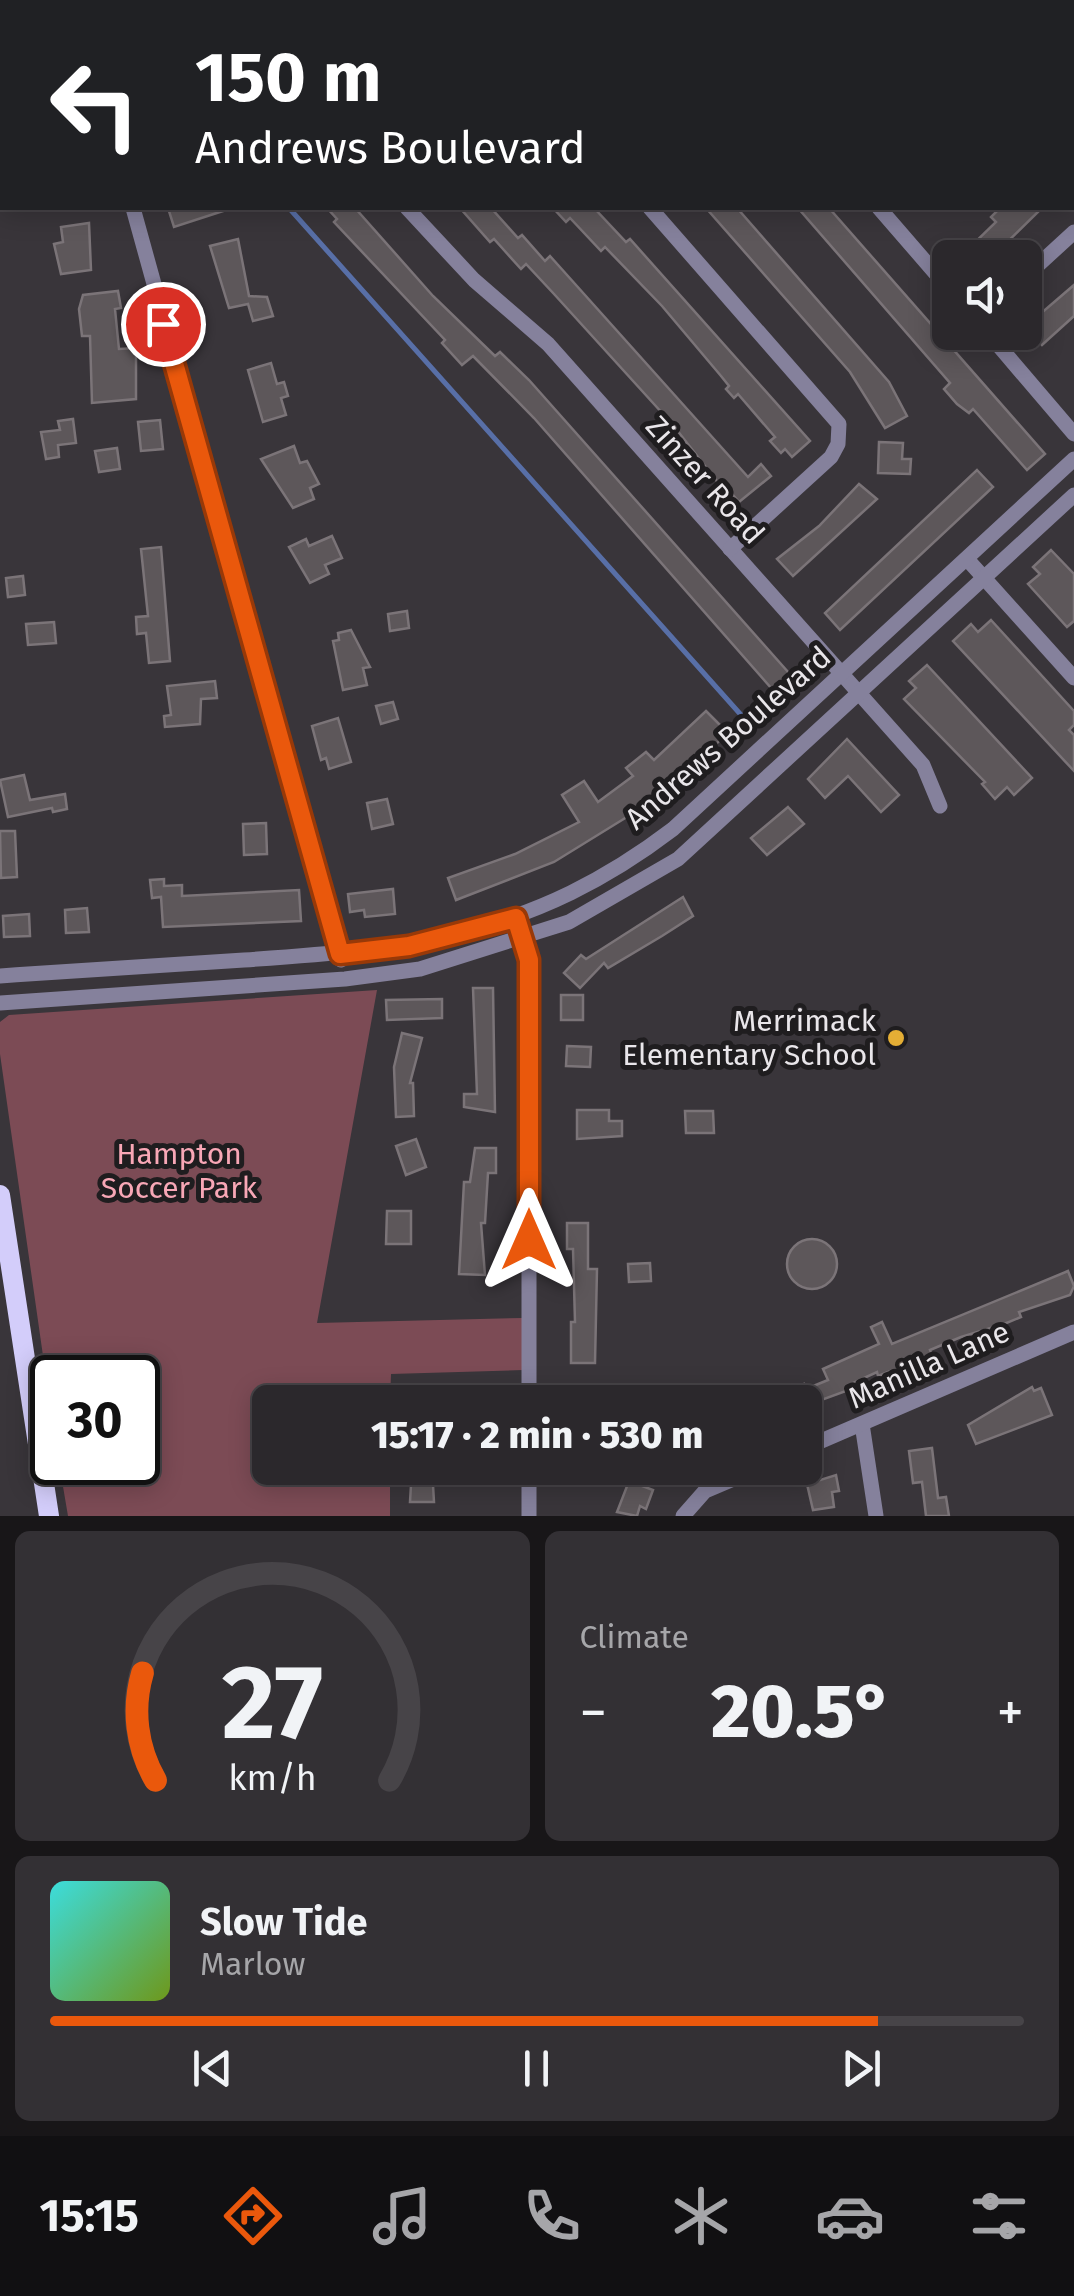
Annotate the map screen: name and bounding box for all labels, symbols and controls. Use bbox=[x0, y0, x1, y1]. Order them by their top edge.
text: 150 m bbox=[195, 36, 382, 120]
icon: left bbox=[30, 40, 160, 170]
text: Andrews Boulevard bbox=[195, 121, 586, 175]
map controls bbox=[932, 240, 1042, 350]
button: sound bbox=[932, 240, 1042, 350]
pin bbox=[121, 282, 206, 367]
icon: arrive bbox=[136, 297, 191, 352]
street label: Zinzer Road bbox=[638, 409, 772, 551]
street label: Andrews Boulevard bbox=[618, 639, 838, 837]
place label: Merrimack Elementary School bbox=[622, 1003, 877, 1073]
marker: Merrimack Elementary School bbox=[885, 1027, 907, 1049]
park label: Hampton Soccer Park bbox=[101, 1136, 258, 1206]
position arrow bbox=[477, 1188, 581, 1292]
street label: Manilla Lane bbox=[843, 1314, 1015, 1416]
speed limit sign: 30 bbox=[30, 1355, 160, 1485]
text: 15:17 · 2 min · 530 m bbox=[371, 1412, 703, 1458]
text: Climate bbox=[580, 1618, 689, 1656]
text: 27 bbox=[222, 1641, 323, 1766]
text: 20.5° bbox=[711, 1667, 893, 1757]
text: − bbox=[580, 1680, 607, 1746]
text: + bbox=[997, 1680, 1024, 1746]
text: km/h bbox=[228, 1757, 316, 1799]
text: Slow Tide bbox=[200, 1899, 368, 1945]
text: Marlow bbox=[200, 1945, 306, 1983]
icon: previous bbox=[185, 2041, 240, 2096]
icon: pause bbox=[509, 2041, 564, 2096]
icon: next bbox=[834, 2041, 889, 2096]
icon: directions bbox=[218, 2181, 288, 2251]
icon: music bbox=[367, 2181, 437, 2251]
icon: phone bbox=[517, 2181, 587, 2251]
icon: climate bbox=[666, 2181, 736, 2251]
icon: car bbox=[815, 2181, 885, 2251]
icon: filters bbox=[964, 2181, 1034, 2251]
text: 15:15 bbox=[40, 2189, 139, 2243]

